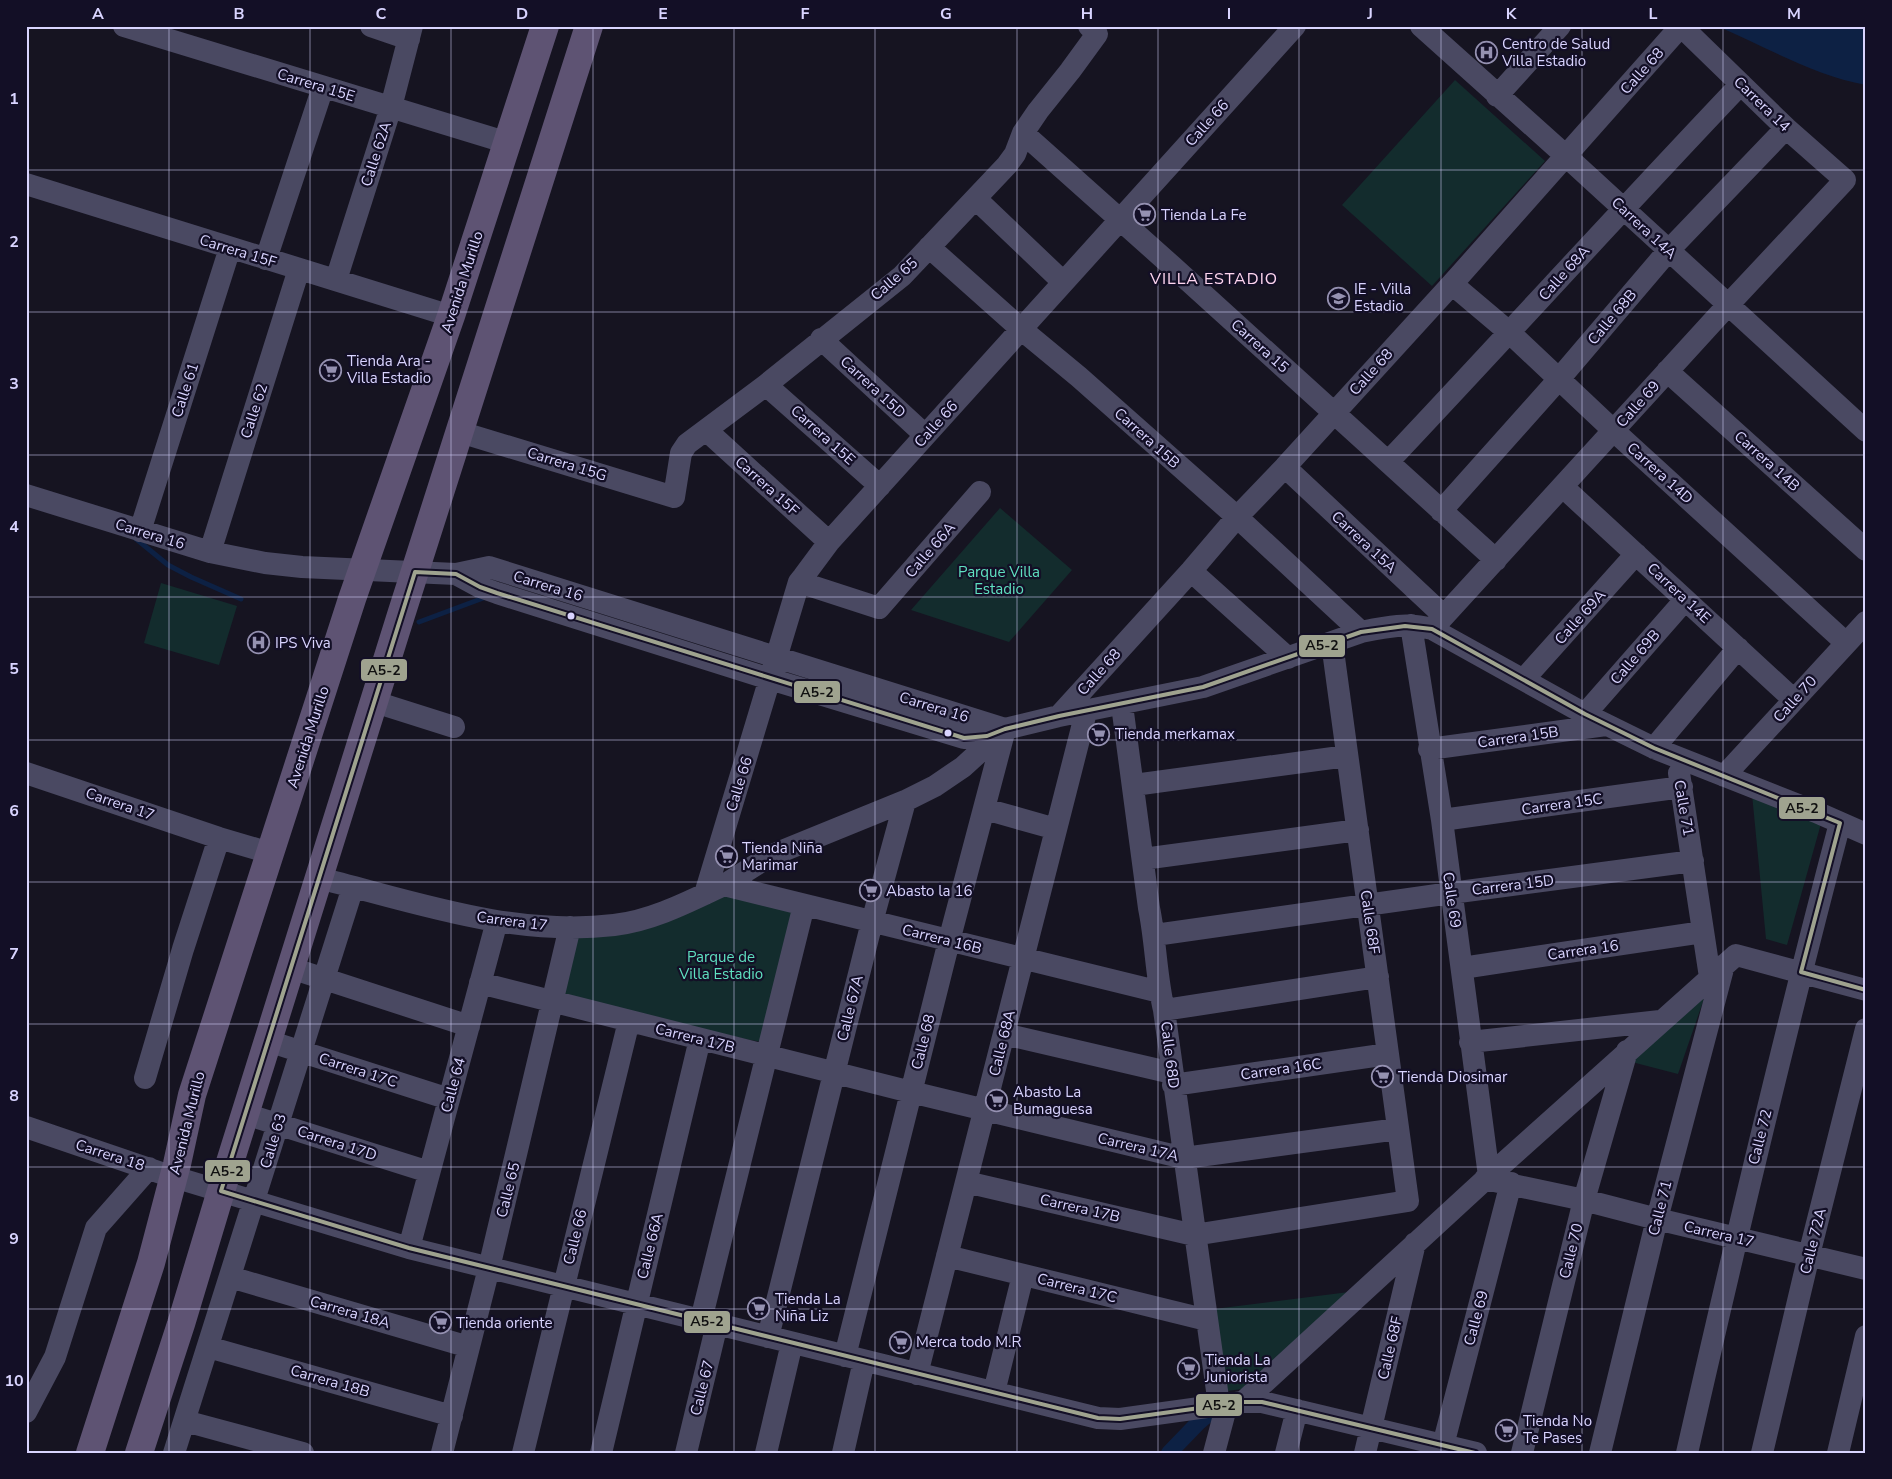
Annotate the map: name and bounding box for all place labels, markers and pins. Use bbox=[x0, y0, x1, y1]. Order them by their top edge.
place label: Centro de Salud Villa Estadio bbox=[1501, 34, 1610, 71]
hospital icon: Centro de Salud Villa Estadio bbox=[1474, 41, 1498, 65]
supermarket icon: Tienda La Fe bbox=[1133, 203, 1157, 227]
place label: Tienda La Fe bbox=[1161, 205, 1246, 225]
place label: IE - Villa Estadio bbox=[1354, 279, 1411, 316]
school or university icon: IE - Villa Estadio bbox=[1326, 286, 1350, 310]
place label: Tienda Ara - Villa Estadio bbox=[346, 351, 431, 388]
supermarket icon: Tienda Ara - Villa Estadio bbox=[319, 358, 343, 382]
unlabelled marker bbox=[566, 611, 576, 621]
hospital icon: IPS Viva bbox=[247, 631, 271, 655]
place label: IPS Viva bbox=[275, 633, 331, 653]
supermarket icon: Tienda merkamax bbox=[1087, 722, 1111, 746]
place label: Tienda merkamax bbox=[1115, 724, 1235, 744]
unlabelled marker bbox=[943, 728, 953, 738]
place label: Tienda Niña Marimar bbox=[742, 838, 823, 875]
supermarket icon: Tienda Niña Marimar bbox=[714, 845, 738, 869]
supermarket icon: Abasto la 16 bbox=[858, 879, 882, 903]
place label: Abasto la 16 bbox=[886, 881, 972, 901]
supermarket icon: Tienda Diosimar bbox=[1370, 1065, 1394, 1089]
place label: Tienda Diosimar bbox=[1398, 1067, 1508, 1087]
place label: Abasto La Bumaguesa bbox=[1013, 1082, 1093, 1119]
supermarket icon: Abasto La Bumaguesa bbox=[985, 1089, 1009, 1113]
place label: Tienda La Niña Liz bbox=[775, 1289, 841, 1326]
supermarket icon: Tienda La Niña Liz bbox=[747, 1296, 771, 1320]
supermarket icon: Tienda oriente bbox=[428, 1311, 452, 1335]
place label: Tienda oriente bbox=[456, 1313, 552, 1333]
supermarket icon: Merca todo M.R bbox=[888, 1330, 912, 1354]
place label: Merca todo M.R bbox=[916, 1332, 1022, 1352]
place label: Tienda La Juniorista bbox=[1204, 1350, 1271, 1387]
supermarket icon: Tienda La Juniorista bbox=[1177, 1357, 1201, 1381]
place label: Tienda No Te Pases bbox=[1523, 1411, 1592, 1448]
supermarket icon: Tienda No Te Pases bbox=[1495, 1418, 1519, 1442]

